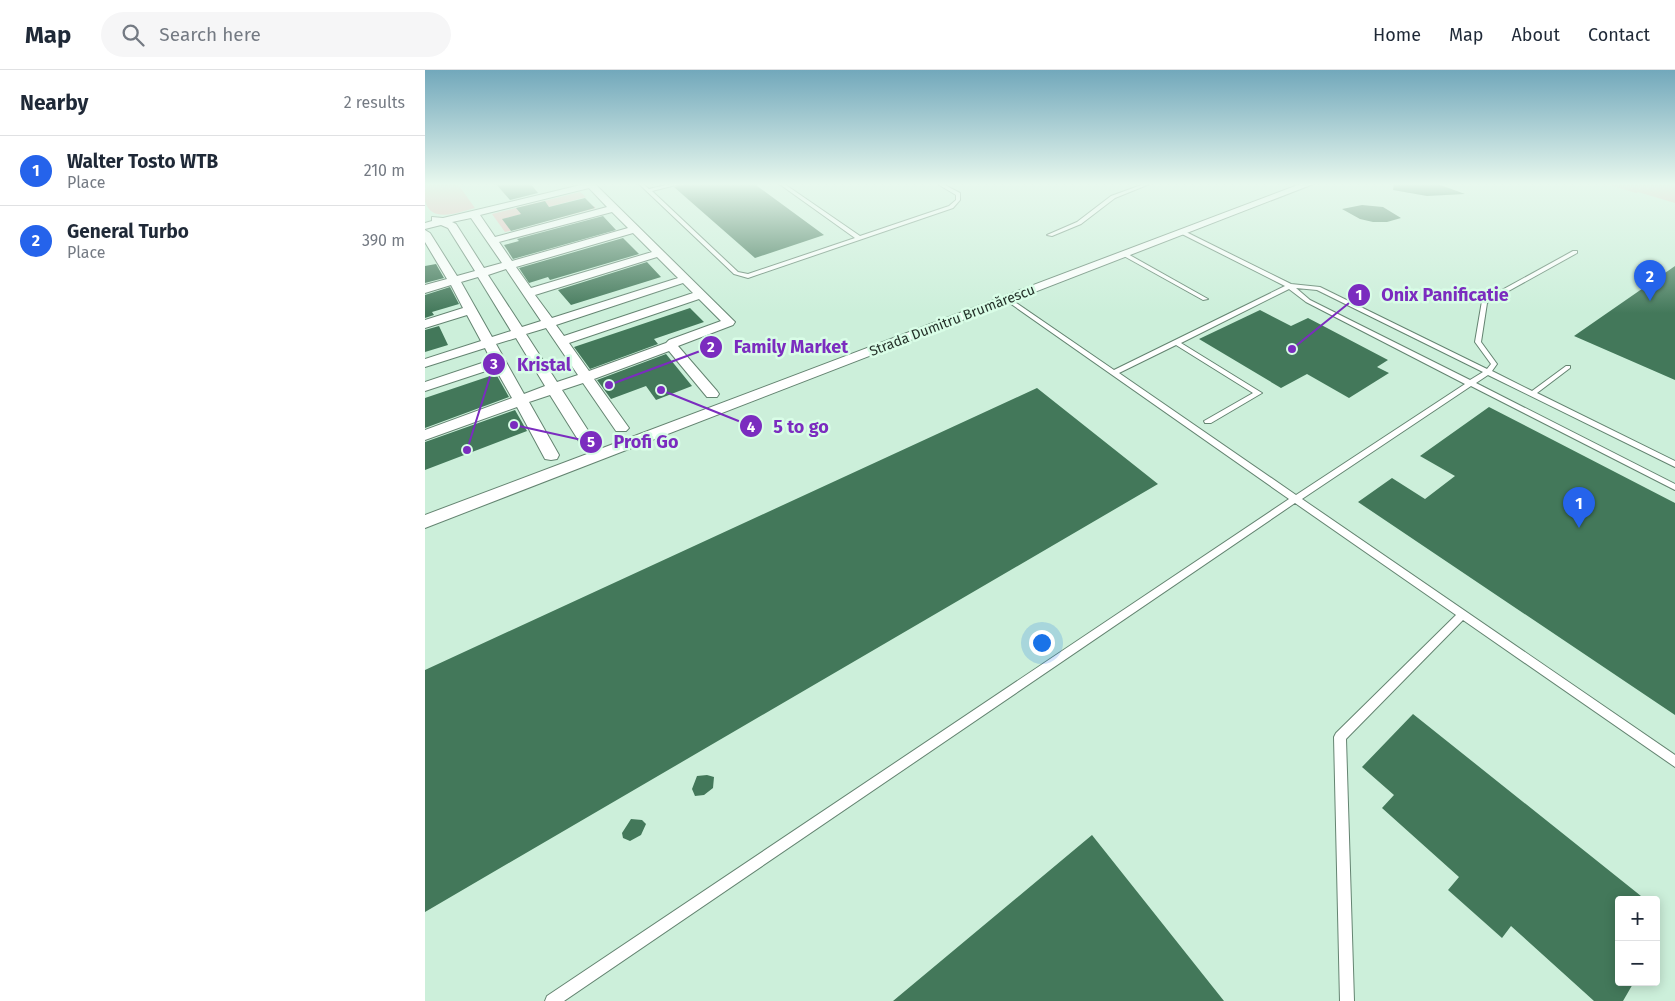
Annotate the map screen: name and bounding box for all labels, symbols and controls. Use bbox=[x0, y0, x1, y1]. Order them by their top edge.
search box bbox=[101, 12, 451, 57]
text: Map bbox=[25, 21, 71, 49]
icon: search bbox=[119, 21, 147, 49]
text: Search here bbox=[159, 23, 261, 46]
text: Home bbox=[1373, 24, 1421, 46]
text: Map bbox=[1449, 24, 1483, 46]
text: About bbox=[1511, 24, 1560, 46]
text: Contact bbox=[1588, 24, 1650, 46]
text: Nearby bbox=[20, 90, 88, 116]
text: 2 results bbox=[344, 93, 405, 112]
text: Walter Tosto WTB bbox=[67, 150, 218, 173]
text: 1 bbox=[32, 161, 40, 180]
text: 210 m bbox=[364, 161, 405, 180]
text: Place bbox=[67, 173, 106, 192]
text: General Turbo bbox=[67, 220, 189, 243]
text: 2 bbox=[32, 231, 40, 250]
text: 390 m bbox=[362, 231, 405, 250]
text: Place bbox=[67, 243, 106, 262]
pin: 2 bbox=[1634, 260, 1666, 301]
callout: Onix Panificatie bbox=[1346, 279, 1519, 312]
street label: Strada Dumitru Brumărescu bbox=[867, 281, 1037, 360]
text: Onix Panificatie bbox=[1381, 284, 1509, 306]
text: 1 bbox=[1356, 286, 1362, 304]
callout: Family Market bbox=[698, 330, 858, 363]
text: Family Market bbox=[734, 336, 849, 358]
text: 2 bbox=[707, 338, 715, 356]
callout: Kristal bbox=[481, 348, 581, 381]
text: Kristal bbox=[517, 354, 572, 376]
text: 3 bbox=[489, 355, 498, 373]
callout: 5 to go bbox=[739, 410, 839, 443]
text: 5 to go bbox=[773, 416, 829, 438]
text: 4 bbox=[747, 418, 756, 436]
callout: Profi Go bbox=[579, 426, 689, 459]
text: Profi Go bbox=[614, 431, 678, 453]
text: 5 bbox=[587, 433, 595, 451]
pin: 1 bbox=[1563, 487, 1595, 528]
your location bbox=[1029, 630, 1055, 656]
map controls bbox=[1615, 896, 1660, 986]
button: + bbox=[1615, 896, 1660, 941]
button: − bbox=[1615, 941, 1660, 986]

